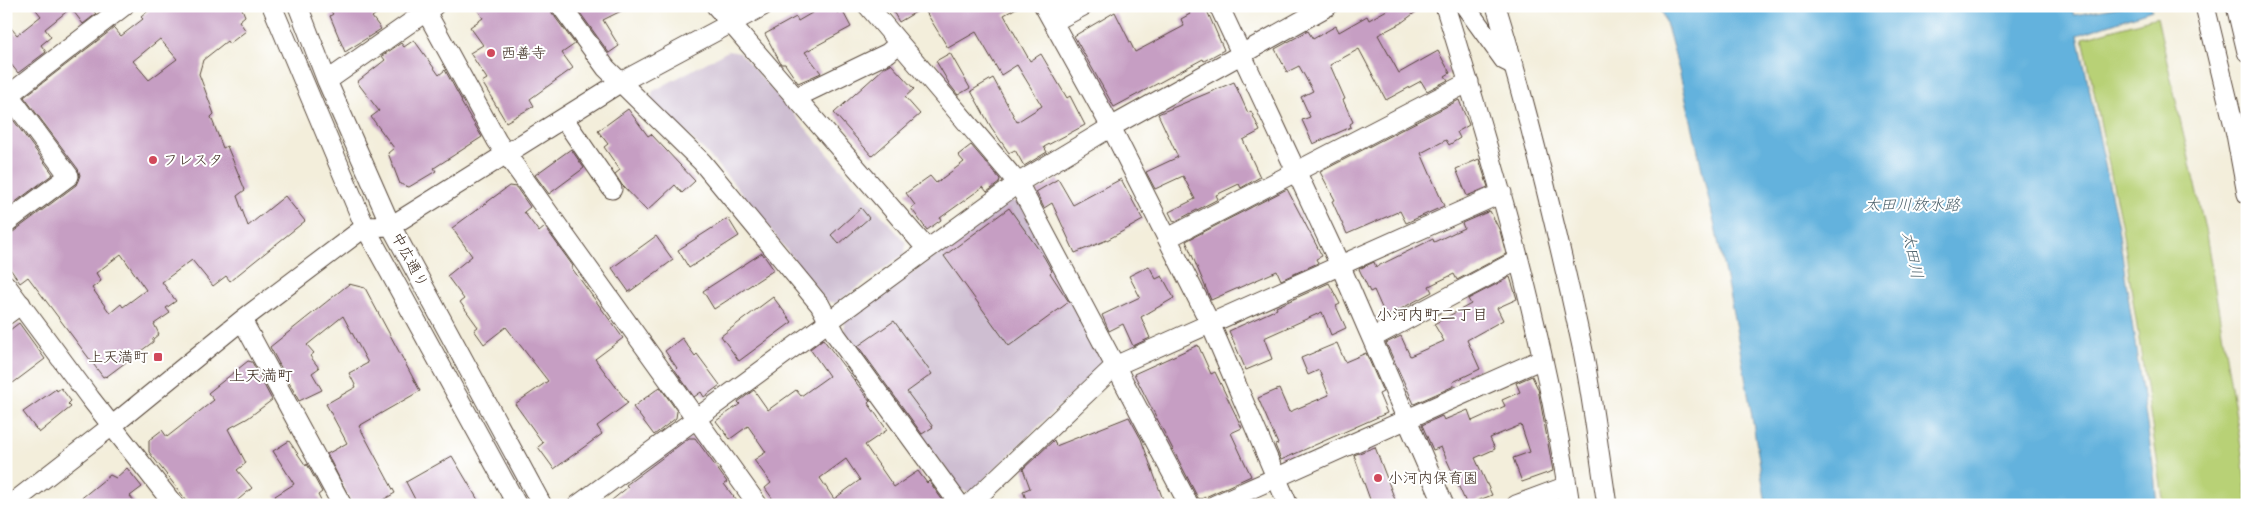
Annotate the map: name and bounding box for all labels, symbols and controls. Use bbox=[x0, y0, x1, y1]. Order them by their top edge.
place label: 西善寺 bbox=[501, 40, 546, 66]
marker: 西善寺 bbox=[485, 47, 497, 59]
place label: フレスタ bbox=[163, 147, 223, 173]
marker: フレスタ bbox=[147, 154, 159, 166]
water label: 太田川放水路 bbox=[1864, 190, 1961, 219]
street label: 中広通り bbox=[384, 227, 436, 293]
water label: 太田川 bbox=[1894, 229, 1932, 281]
district label: 小河内町二丁目 bbox=[1376, 300, 1488, 329]
place label: 上天満町 bbox=[88, 344, 149, 370]
marker: 上天満町 bbox=[152, 351, 164, 363]
district label: 上天満町 bbox=[229, 361, 293, 390]
place label: 小河内保育園 bbox=[1388, 465, 1478, 491]
marker: 小河内保育園 bbox=[1372, 472, 1384, 484]

